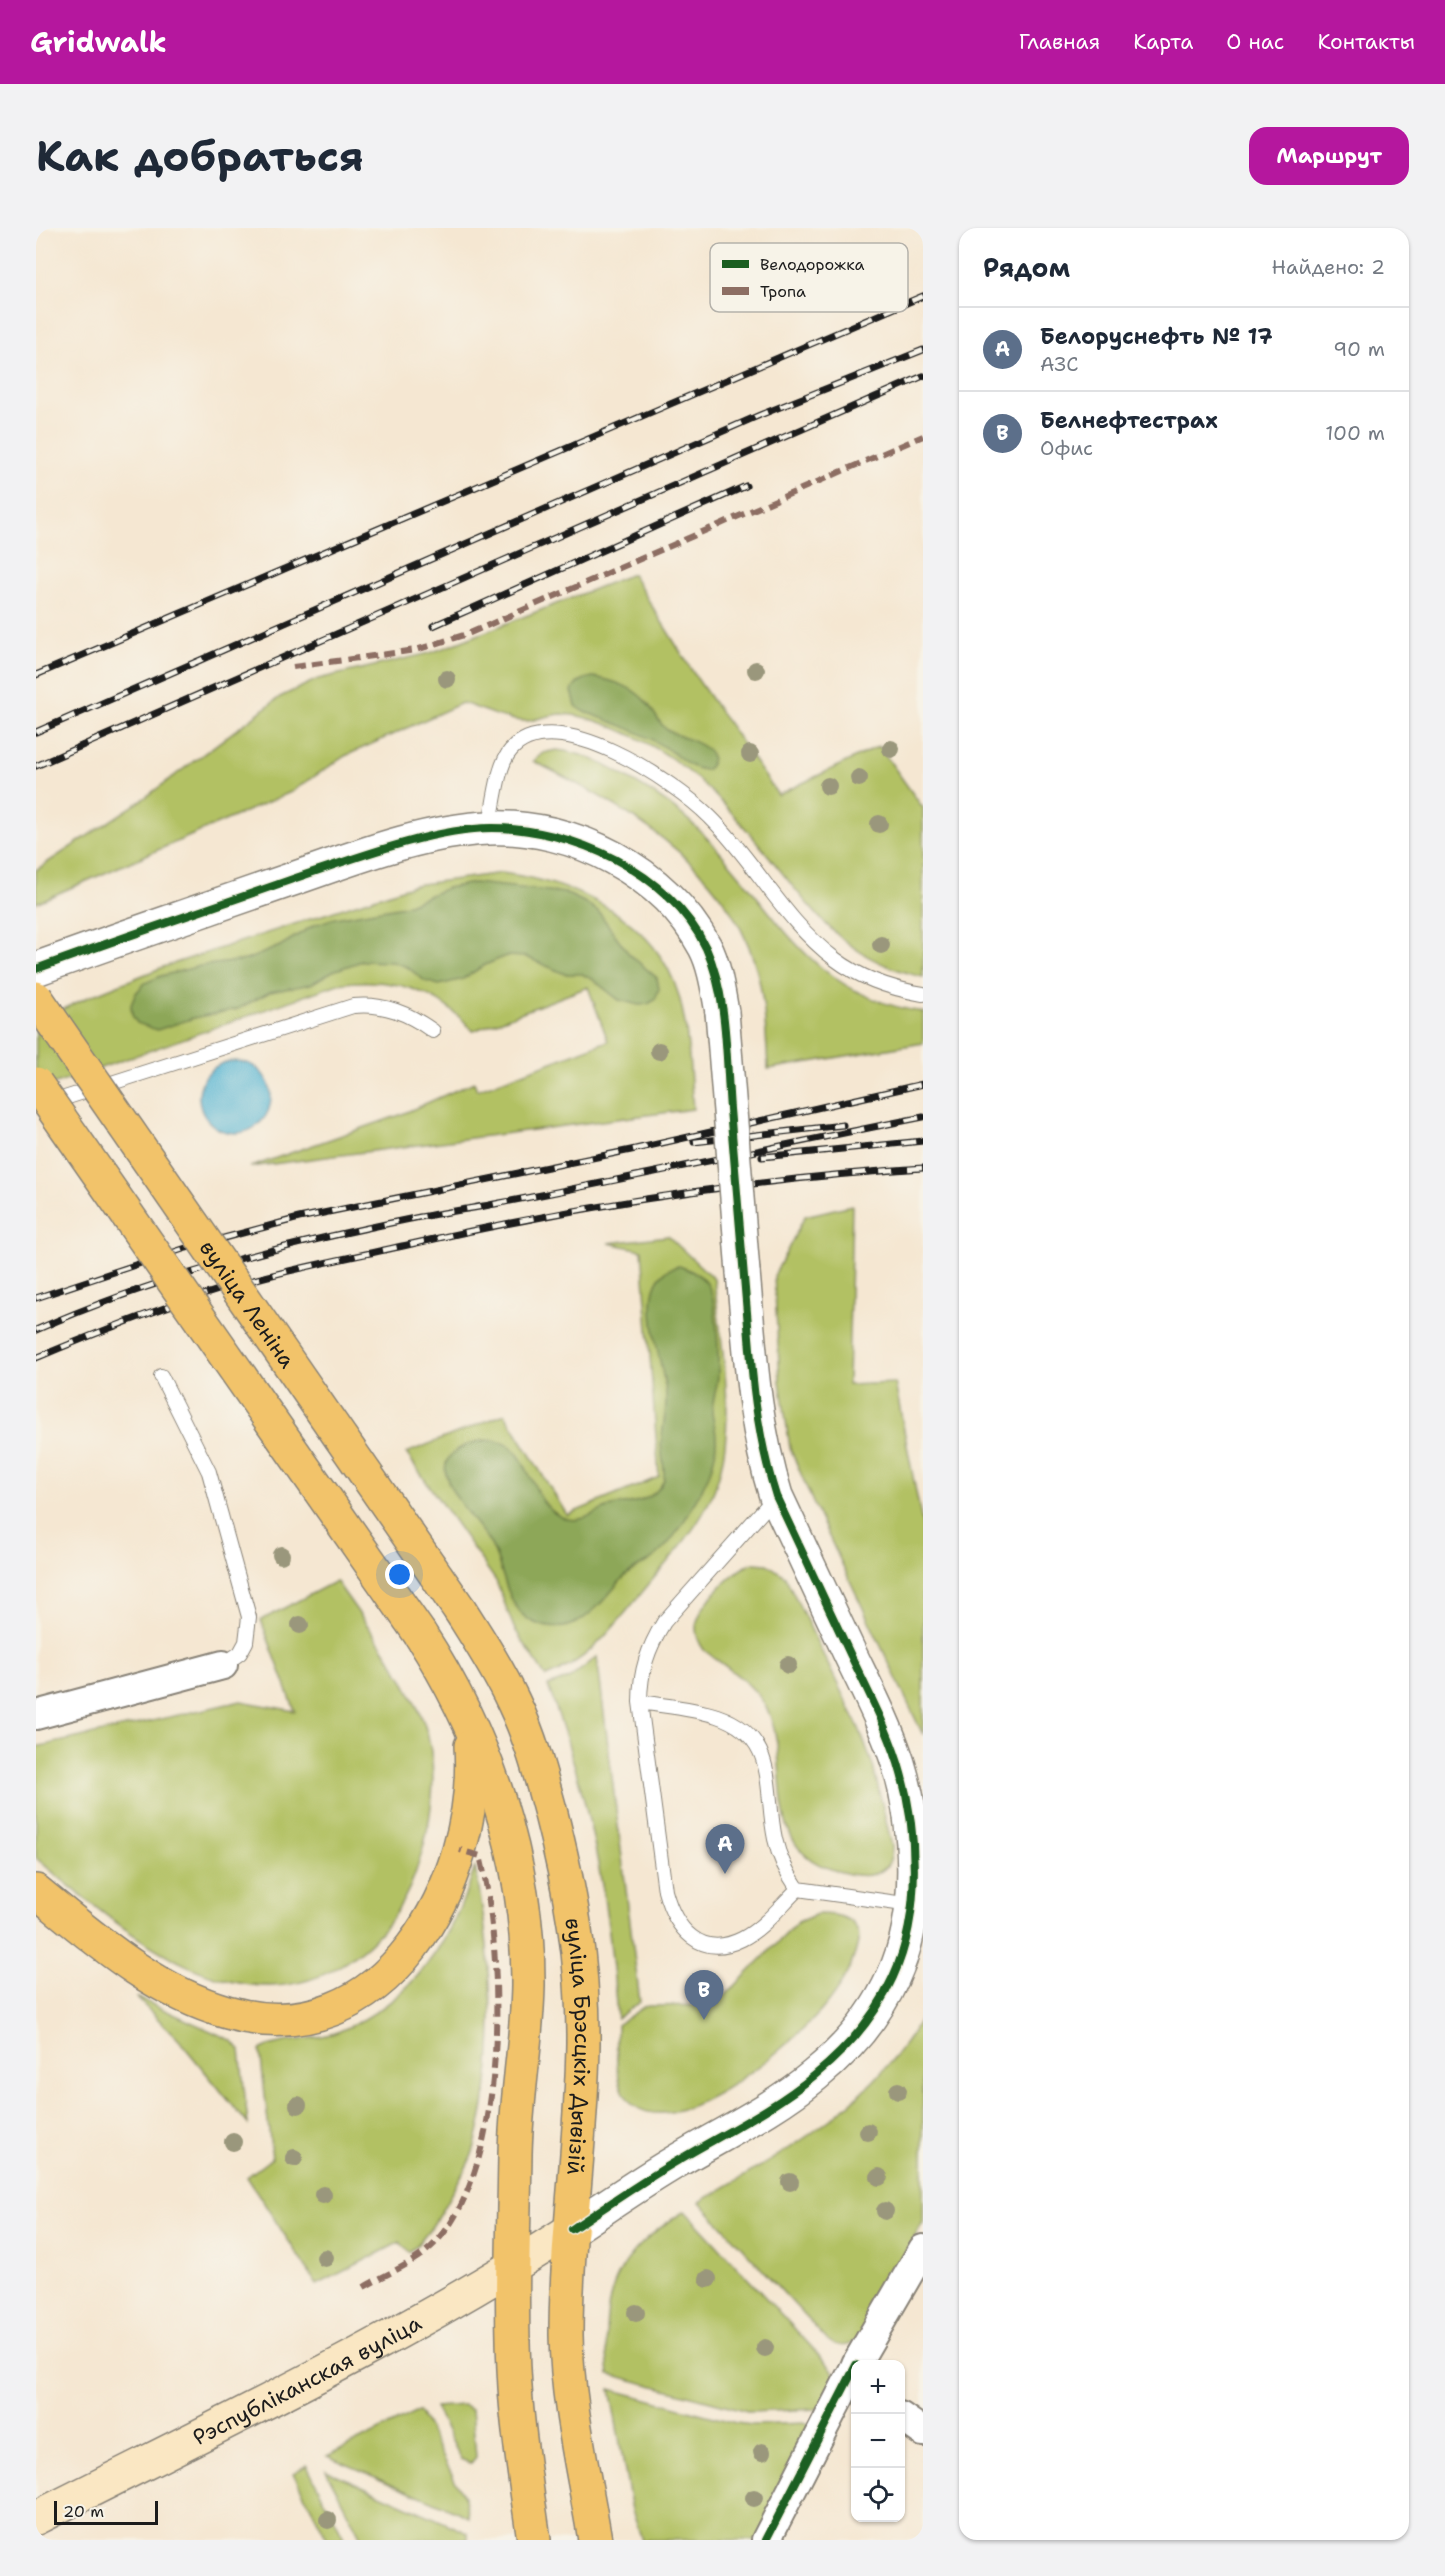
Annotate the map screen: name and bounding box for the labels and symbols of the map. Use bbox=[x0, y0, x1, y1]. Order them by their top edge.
legend bbox=[710, 243, 908, 312]
text: Велодорожка bbox=[760, 254, 865, 275]
text: Тропа bbox=[760, 281, 806, 302]
street label: вуліца Леніна bbox=[193, 1234, 302, 1374]
your location bbox=[385, 1560, 414, 1589]
pin: A bbox=[706, 1824, 744, 1874]
street label: вуліца Брэсцкіх Дывізій bbox=[559, 1916, 598, 2176]
pin: B bbox=[684, 1970, 724, 2020]
street label: Рэспубліканская вуліца bbox=[188, 2308, 427, 2452]
scale bar bbox=[54, 2498, 158, 2526]

